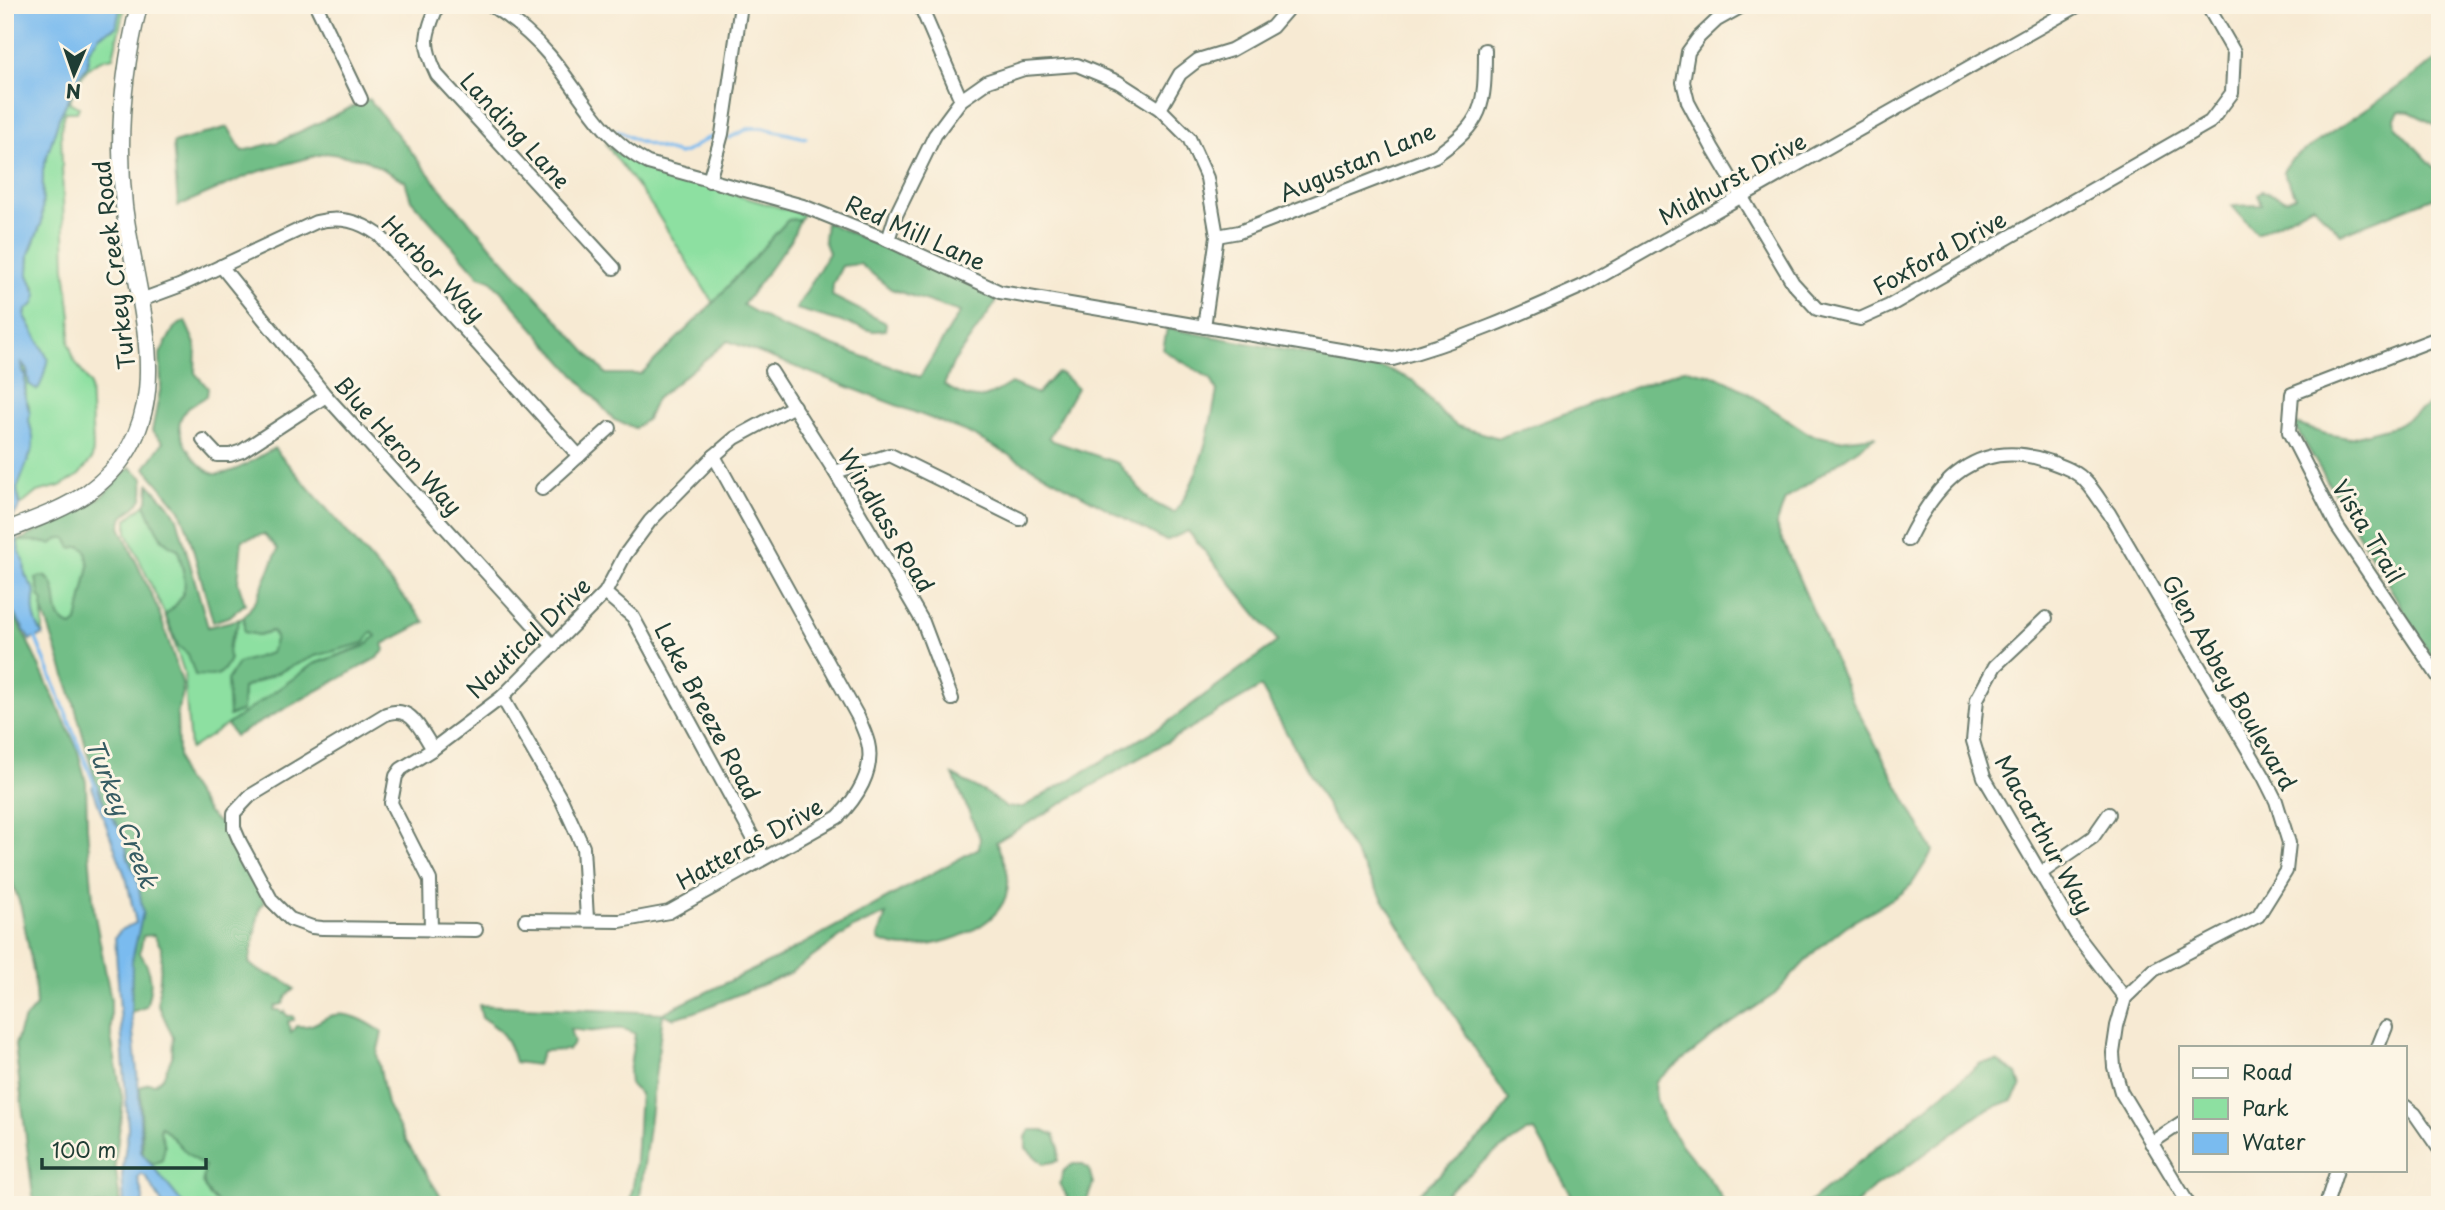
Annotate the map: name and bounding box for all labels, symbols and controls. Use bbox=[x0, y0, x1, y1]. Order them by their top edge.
north arrow bbox=[38, 38, 108, 108]
street label: Landing Lane bbox=[453, 64, 579, 196]
text: N bbox=[65, 78, 81, 106]
street label: Augustan Lane bbox=[1273, 112, 1441, 210]
street label: Midhurst Drive bbox=[1652, 123, 1812, 233]
street label: Turkey Creek Road bbox=[83, 158, 143, 372]
street label: Red Mill Lane bbox=[840, 185, 992, 279]
street label: Foxford Drive bbox=[1866, 201, 2012, 303]
street label: Harbor Way bbox=[374, 207, 494, 329]
street label: Blue Heron Way bbox=[327, 367, 471, 523]
street label: Windlass Road bbox=[830, 441, 944, 599]
street label: Vista Trail bbox=[2324, 472, 2414, 590]
street label: Nautical Drive bbox=[458, 568, 598, 706]
street label: Glen Abbey Boulevard bbox=[2154, 568, 2306, 796]
street label: Lake Breeze Road bbox=[646, 616, 770, 806]
water label: Turkey Creek bbox=[78, 733, 168, 894]
street label: Macarthur Way bbox=[1987, 748, 2103, 920]
street label: Hatteras Drive bbox=[669, 788, 829, 898]
legend bbox=[2179, 1046, 2406, 1172]
text: Road bbox=[2242, 1055, 2293, 1087]
text: Park bbox=[2242, 1091, 2289, 1123]
text: Water bbox=[2242, 1125, 2306, 1157]
scale bar bbox=[42, 1126, 206, 1170]
text: 100 m bbox=[52, 1133, 116, 1165]

